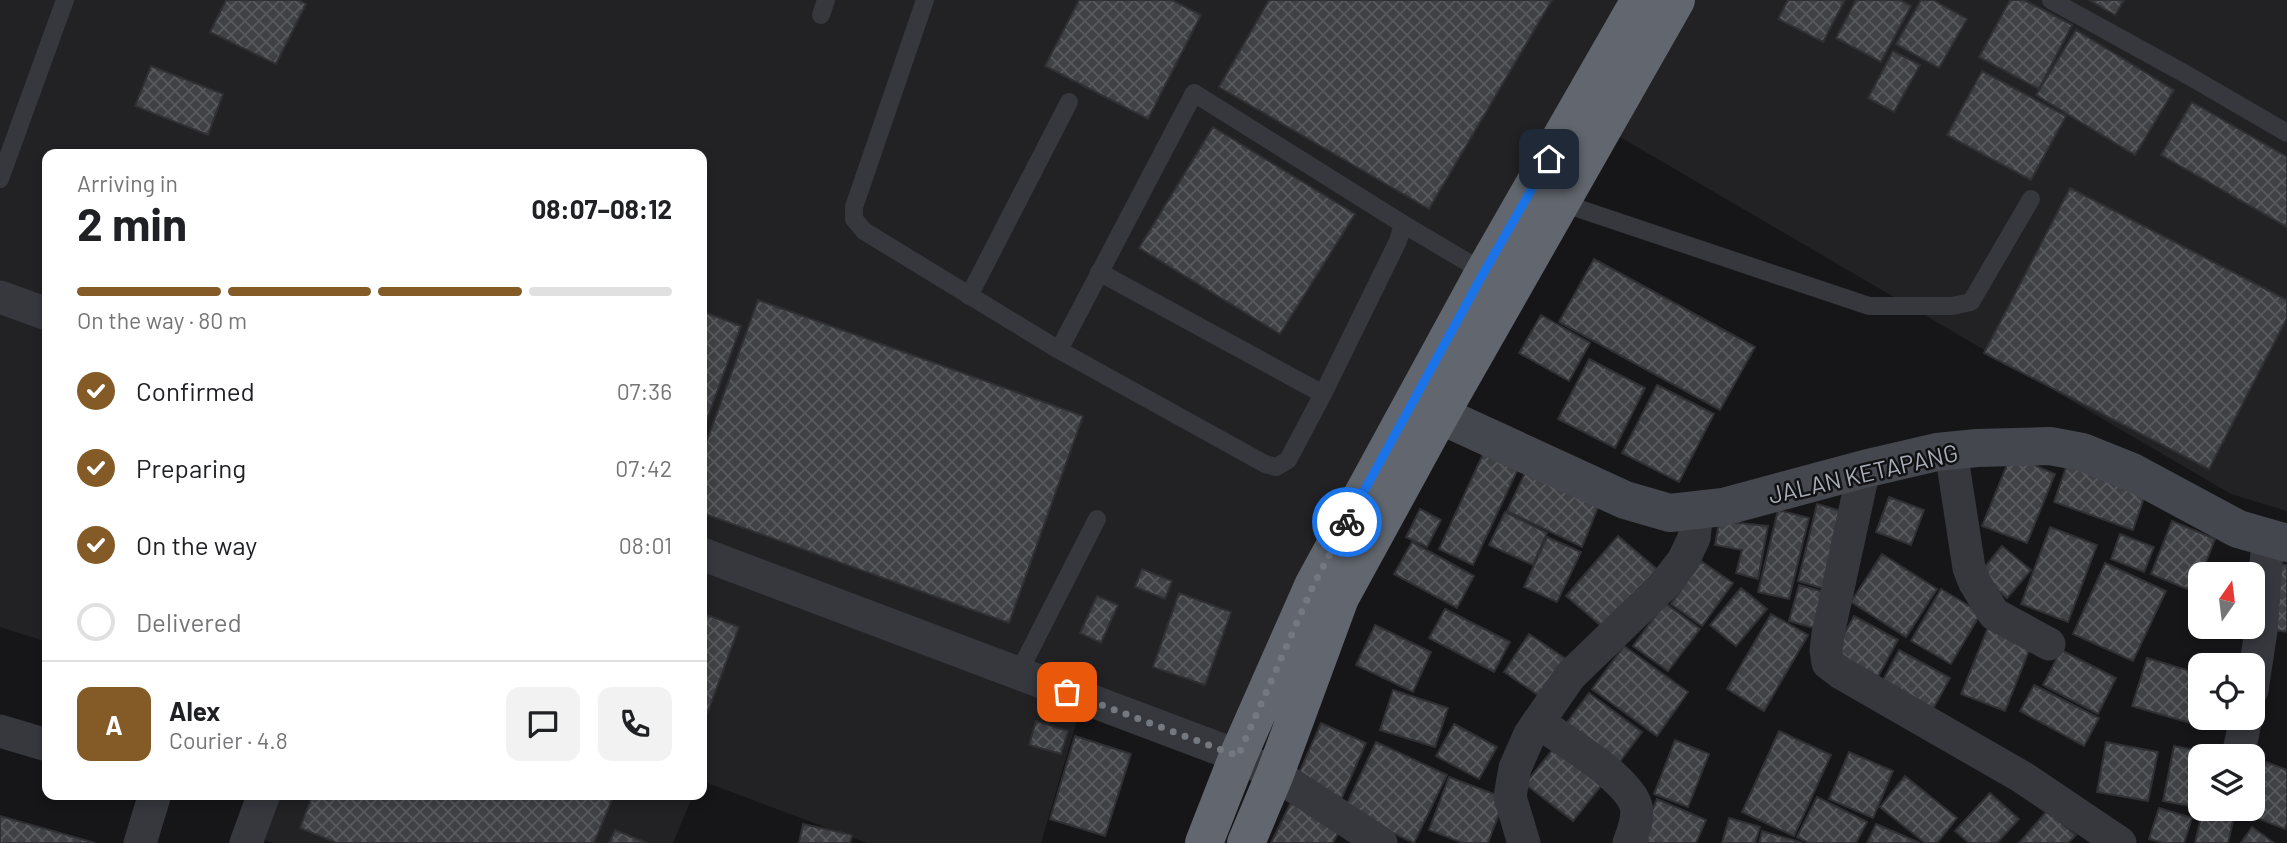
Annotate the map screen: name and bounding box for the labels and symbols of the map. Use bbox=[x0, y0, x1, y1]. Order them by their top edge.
pin bbox=[1519, 129, 1579, 189]
street label: JALAN KETAPANG bbox=[1765, 437, 1961, 509]
courier bbox=[1312, 487, 1382, 557]
north arrow bbox=[2188, 562, 2264, 639]
pin bbox=[1037, 662, 1097, 722]

